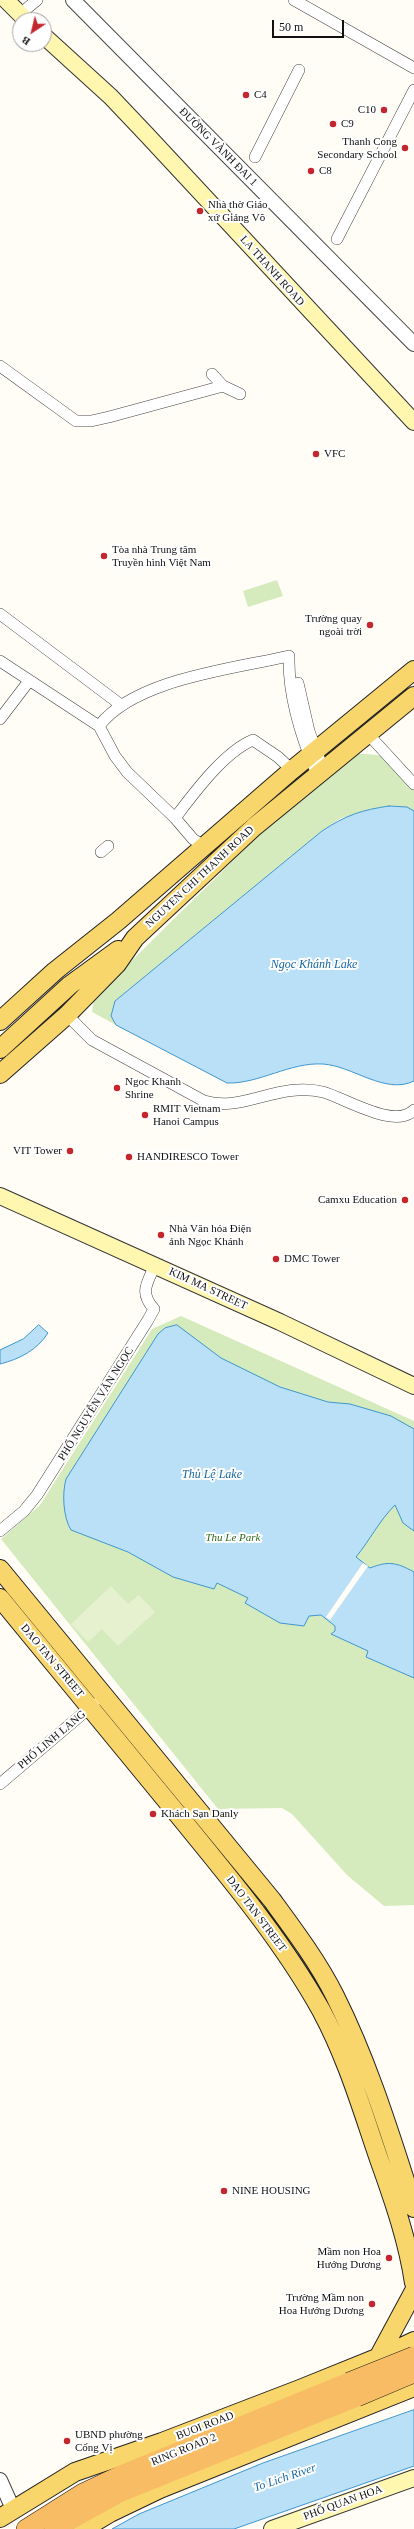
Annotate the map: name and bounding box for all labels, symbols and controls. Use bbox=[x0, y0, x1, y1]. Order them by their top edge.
north arrow bbox=[12, 12, 52, 52]
scale bar bbox=[274, 12, 346, 38]
text: 50 m bbox=[279, 20, 303, 34]
text: B bbox=[19, 34, 32, 48]
place label: C4 bbox=[254, 88, 267, 102]
marker: C4 bbox=[241, 90, 251, 100]
place label: C10 bbox=[358, 103, 376, 117]
street label: ĐƯỜNG VÀNH ĐAI 1 bbox=[176, 105, 260, 189]
marker: C10 bbox=[379, 105, 389, 115]
place label: C9 bbox=[341, 117, 354, 131]
marker: C9 bbox=[328, 119, 338, 129]
place label: Thanh Cong Secondary School bbox=[317, 135, 397, 161]
marker: Thanh Cong Secondary School bbox=[400, 143, 410, 153]
place label: C8 bbox=[319, 164, 332, 178]
marker: C8 bbox=[306, 166, 316, 176]
place label: Nhà thờ Giáo xứ Giảng Võ bbox=[208, 198, 268, 224]
marker: Nhà thờ Giáo xứ Giảng Võ bbox=[195, 206, 205, 216]
street label: LA THANH ROAD bbox=[237, 233, 307, 309]
place label: VFC bbox=[324, 447, 345, 461]
marker: VFC bbox=[311, 449, 321, 459]
place label: Tòa nhà Trung tâm Truyền hình Việt Nam bbox=[112, 543, 211, 569]
marker: Tòa nhà Trung tâm Truyền hình Việt Nam bbox=[99, 551, 109, 561]
place label: Trường quay ngoài trời bbox=[305, 612, 362, 638]
marker: Trường quay ngoài trời bbox=[365, 620, 375, 630]
street label: NGUYEN CHI THANH ROAD bbox=[143, 823, 257, 931]
water label: Ngọc Khánh Lake bbox=[271, 958, 357, 972]
place label: Ngoc Khanh Shrine bbox=[125, 1075, 181, 1101]
marker: Ngoc Khanh Shrine bbox=[112, 1083, 122, 1093]
place label: RMIT Vietnam Hanoi Campus bbox=[153, 1102, 220, 1128]
marker: RMIT Vietnam Hanoi Campus bbox=[140, 1110, 150, 1120]
place label: VIT Tower bbox=[13, 1144, 62, 1158]
marker: VIT Tower bbox=[65, 1146, 75, 1156]
place label: HANDIRESCO Tower bbox=[137, 1150, 239, 1164]
marker: HANDIRESCO Tower bbox=[124, 1152, 134, 1162]
place label: Camxu Education bbox=[318, 1193, 397, 1207]
marker: Camxu Education bbox=[400, 1195, 410, 1205]
place label: Nhà Văn hóa Điện ảnh Ngọc Khánh bbox=[169, 1222, 251, 1248]
marker: Nhà Văn hóa Điện ảnh Ngọc Khánh bbox=[156, 1230, 166, 1240]
place label: DMC Tower bbox=[284, 1252, 340, 1266]
marker: DMC Tower bbox=[271, 1254, 281, 1264]
street label: KIM MA STREET bbox=[167, 1265, 249, 1313]
street label: PHỐ NGUYỄN VĂN NGỌC bbox=[56, 1345, 136, 1463]
water label: Thủ Lệ Lake bbox=[182, 1468, 242, 1482]
park label: Thu Le Park bbox=[206, 1531, 260, 1545]
street label: DAO TAN STREET bbox=[18, 1622, 86, 1700]
street label: PHỐ LINH LANG bbox=[15, 1708, 89, 1772]
place label: Khách Sạn Danly bbox=[161, 1807, 239, 1821]
marker: Khách Sạn Danly bbox=[148, 1809, 158, 1819]
street label: DAO TAN STREET bbox=[223, 1874, 289, 1954]
place label: NINE HOUSING bbox=[232, 2184, 311, 2198]
marker: NINE HOUSING bbox=[219, 2186, 229, 2196]
place label: Mầm non Hoa Hướng Dương bbox=[317, 2245, 381, 2271]
marker: Mầm non Hoa Hướng Dương bbox=[384, 2253, 394, 2263]
place label: Trường Mầm non Hoa Hướng Dương bbox=[279, 2291, 364, 2317]
marker: Trường Mầm non Hoa Hướng Dương bbox=[367, 2299, 377, 2309]
street label: BUOI ROAD bbox=[174, 2409, 236, 2443]
place label: UBND phường Cống Vị bbox=[75, 2428, 143, 2454]
street label: RING ROAD 2 bbox=[150, 2431, 218, 2469]
marker: UBND phường Cống Vị bbox=[62, 2436, 72, 2446]
water label: To Lich River bbox=[252, 2461, 318, 2495]
street label: PHỐ QUAN HOA bbox=[302, 2483, 384, 2523]

